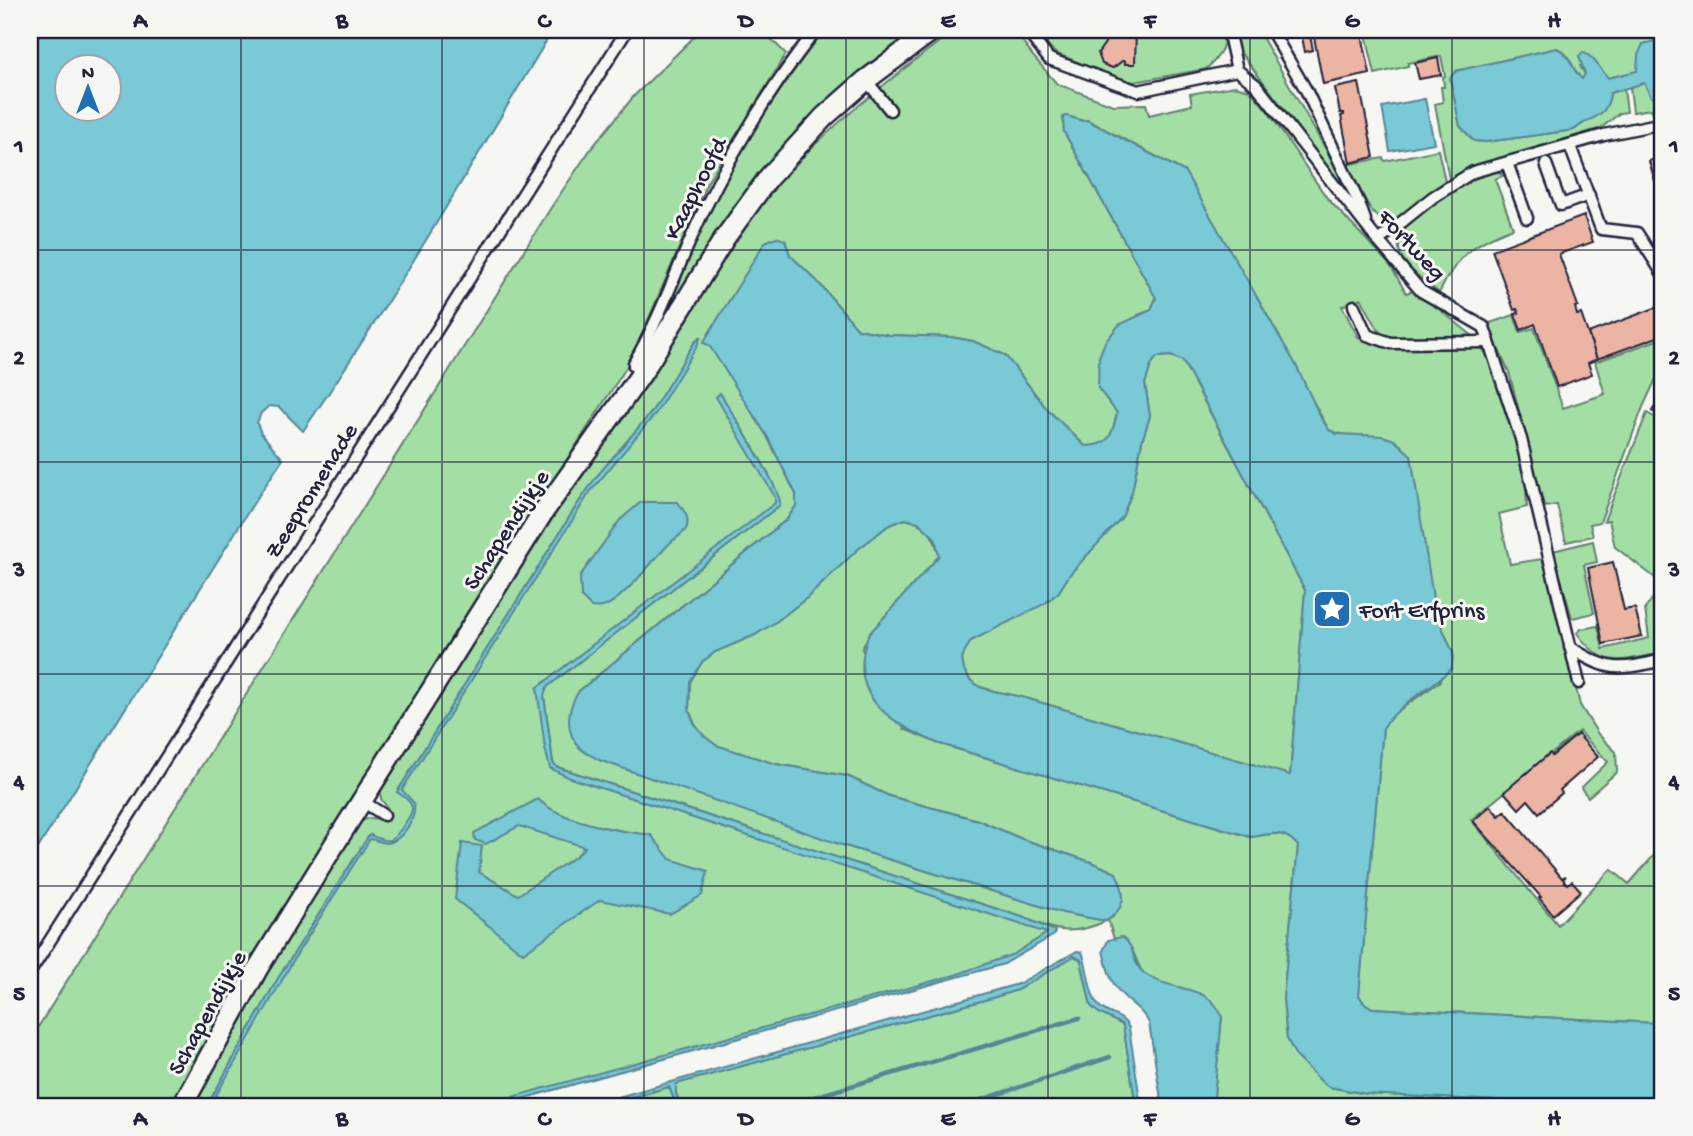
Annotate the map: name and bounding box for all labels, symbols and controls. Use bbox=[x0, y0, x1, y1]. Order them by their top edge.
text: A bbox=[132, 9, 148, 36]
text: B bbox=[335, 9, 349, 36]
text: C bbox=[538, 9, 553, 36]
text: D bbox=[737, 9, 755, 36]
text: E bbox=[941, 9, 957, 36]
text: F bbox=[1143, 9, 1158, 36]
text: G bbox=[1345, 9, 1361, 36]
text: H bbox=[1547, 9, 1561, 36]
north arrow bbox=[52, 52, 122, 122]
text: N bbox=[82, 63, 94, 86]
street label: Kaaphoofd bbox=[659, 132, 736, 246]
text: 1 bbox=[13, 134, 24, 161]
text: 1 bbox=[1668, 134, 1679, 161]
street label: Fortweg bbox=[1369, 204, 1451, 288]
text: 2 bbox=[13, 346, 25, 373]
text: 2 bbox=[1668, 346, 1680, 373]
street label: Zeepromenade bbox=[260, 418, 366, 565]
street label: Schapendijkje bbox=[458, 465, 558, 596]
text: 3 bbox=[12, 558, 25, 585]
text: 3 bbox=[1667, 558, 1680, 585]
place icon: Fort Erfprins bbox=[1311, 588, 1353, 630]
place label: Fort Erfprins bbox=[1358, 598, 1485, 627]
text: 4 bbox=[13, 770, 25, 797]
text: 4 bbox=[1668, 770, 1680, 797]
street label: Schapendijkje bbox=[163, 946, 255, 1081]
text: 5 bbox=[13, 982, 25, 1009]
text: 5 bbox=[1668, 982, 1680, 1009]
text: A bbox=[132, 1107, 148, 1134]
text: B bbox=[335, 1107, 349, 1134]
text: C bbox=[538, 1107, 553, 1134]
text: D bbox=[737, 1107, 755, 1134]
text: E bbox=[941, 1107, 957, 1134]
text: F bbox=[1143, 1107, 1158, 1134]
text: G bbox=[1345, 1107, 1361, 1134]
text: H bbox=[1547, 1107, 1561, 1134]

